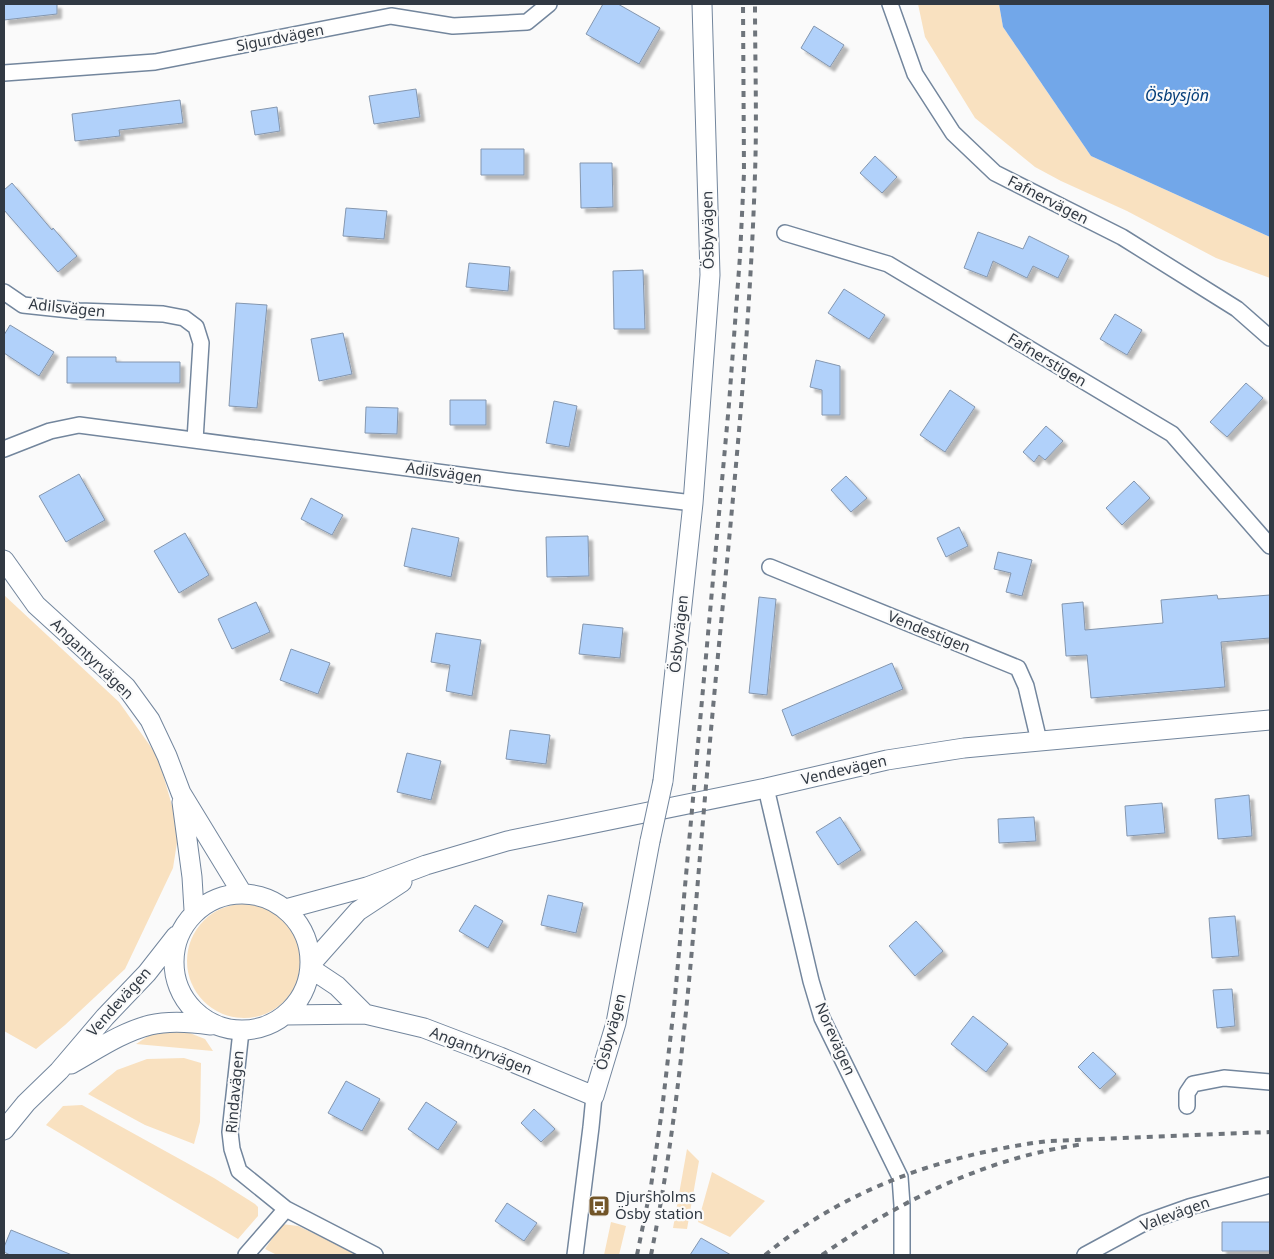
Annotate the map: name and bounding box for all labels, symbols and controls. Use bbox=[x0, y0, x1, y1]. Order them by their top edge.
street label: Sigurdvägen bbox=[234, 19, 325, 55]
water label: Ösbysjön bbox=[1145, 84, 1209, 106]
street label: Fafnervägen bbox=[1005, 170, 1092, 228]
street label: Ösbyvägen bbox=[696, 191, 718, 269]
street label: Adilsvägen bbox=[28, 293, 106, 321]
street label: Fafnerstigen bbox=[1004, 328, 1091, 391]
street label: Adilsvägen bbox=[405, 457, 484, 487]
street label: Ösbyvägen bbox=[664, 594, 692, 674]
street label: Vendestigen bbox=[885, 605, 974, 657]
street label: Angantyrvägen bbox=[47, 614, 138, 703]
street label: Vendevägen bbox=[799, 750, 888, 789]
street label: Vendevägen bbox=[82, 962, 155, 1040]
street label: Ösbyvägen bbox=[590, 991, 630, 1072]
street label: Norevägen bbox=[811, 999, 861, 1078]
street label: Angantyrvägen bbox=[427, 1021, 535, 1079]
street label: Rindavägen bbox=[220, 1050, 248, 1134]
place label: Djursholms Ösby station bbox=[615, 1186, 703, 1223]
street label: Valevägen bbox=[1137, 1191, 1212, 1235]
bus stop icon: Djursholms Ösby station bbox=[587, 1194, 611, 1218]

